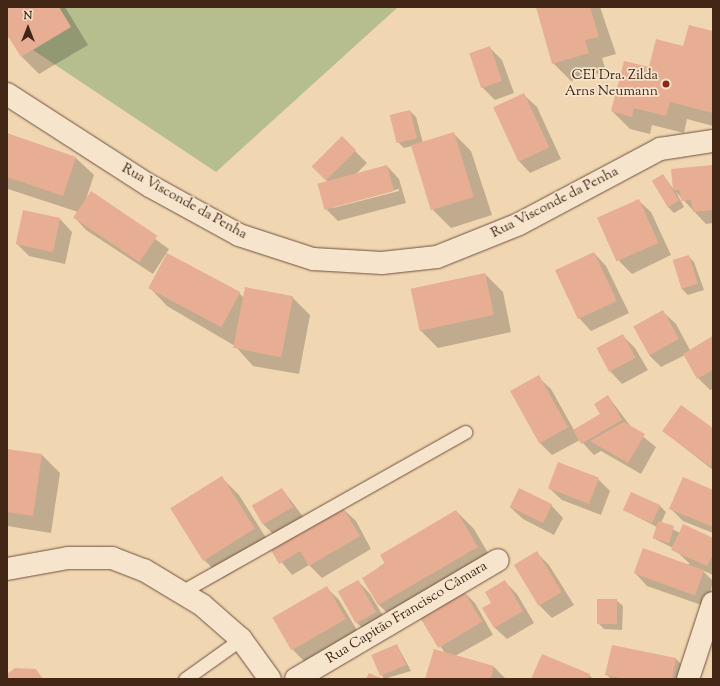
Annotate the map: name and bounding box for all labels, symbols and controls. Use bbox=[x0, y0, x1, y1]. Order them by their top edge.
north arrow bbox=[8, 8, 48, 48]
text: N bbox=[24, 8, 32, 24]
place label: CEI Dra. Zilda Arns Neumann bbox=[565, 68, 658, 100]
marker: CEI Dra. Zilda Arns Neumann bbox=[661, 79, 671, 89]
street label: Rua Visconde da Penha bbox=[118, 161, 250, 243]
street label: Rua Visconde da Penha bbox=[489, 164, 621, 242]
street label: Rua Capitão Francisco Câmara bbox=[323, 558, 491, 668]

